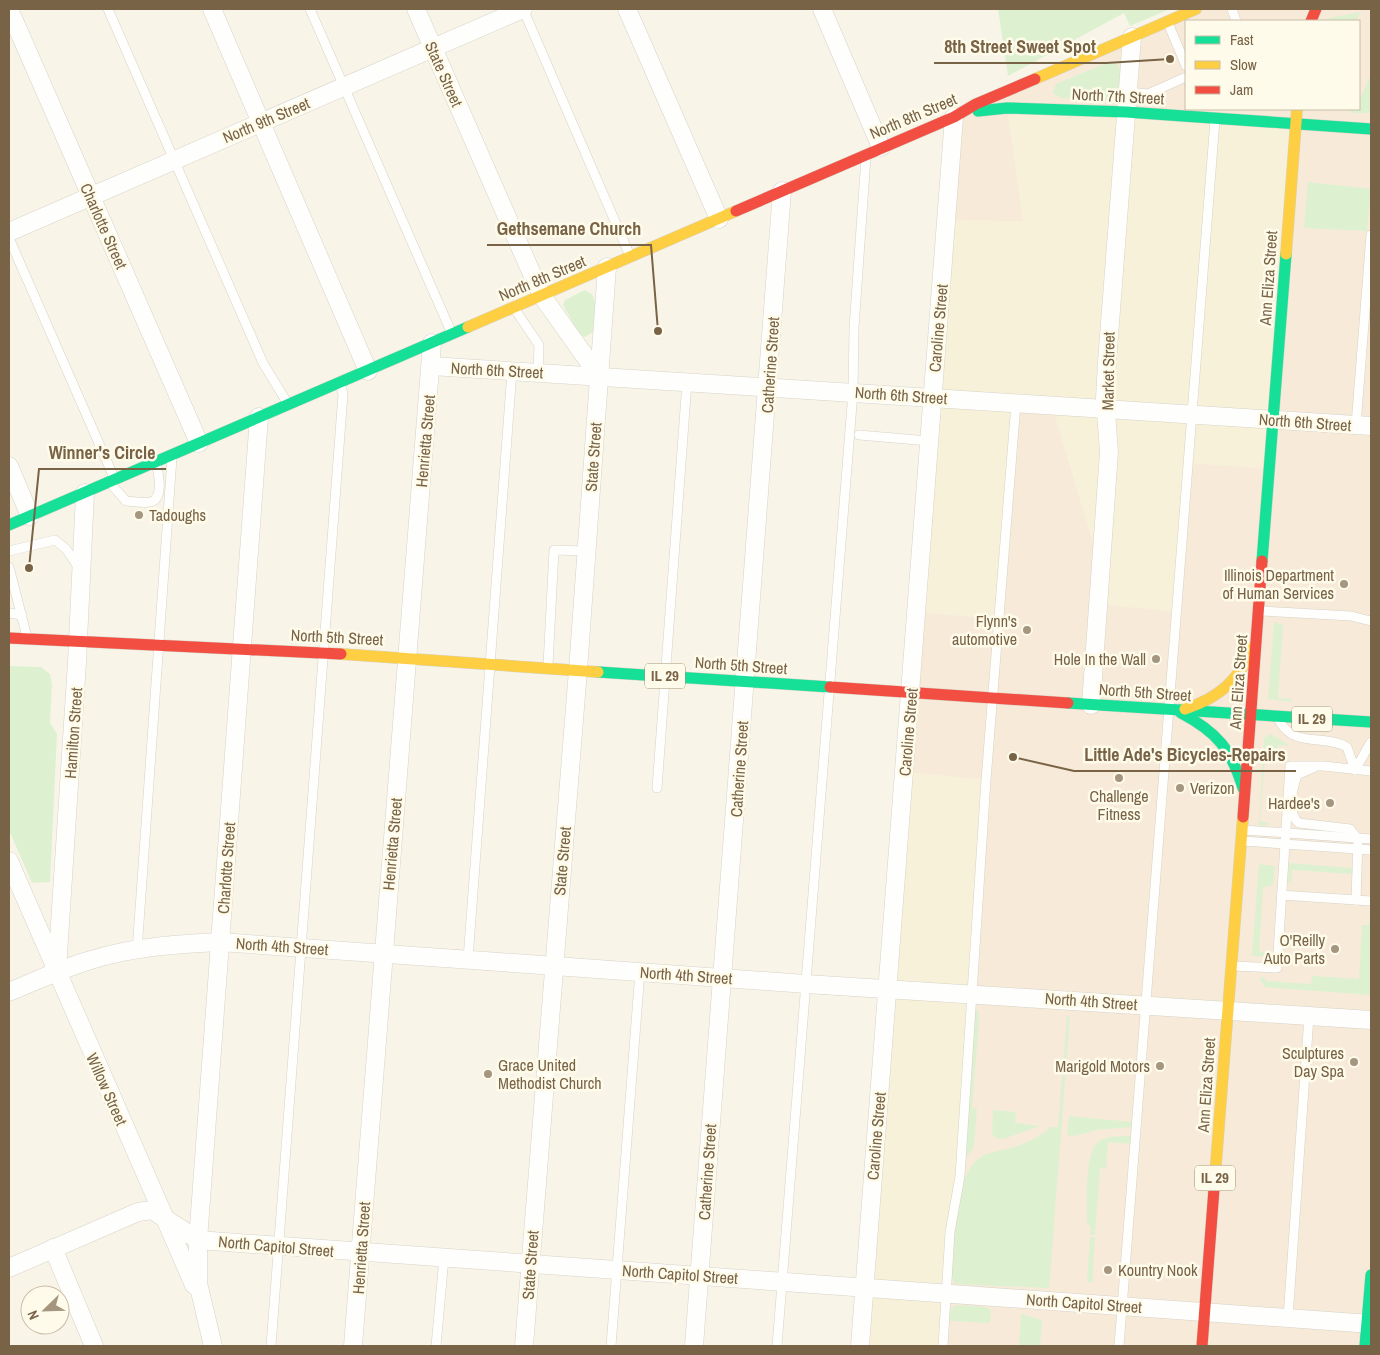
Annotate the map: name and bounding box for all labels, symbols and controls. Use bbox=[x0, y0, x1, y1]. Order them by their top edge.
legend bbox=[1185, 20, 1360, 110]
text: Fast bbox=[1230, 29, 1254, 50]
callout: 8th Street Sweet Spot bbox=[934, 30, 1106, 63]
text: 8th Street Sweet Spot bbox=[944, 34, 1096, 59]
street label: State Street bbox=[420, 38, 468, 110]
text: Slow bbox=[1230, 54, 1257, 75]
text: Jam bbox=[1230, 79, 1253, 100]
street label: North 7th Street bbox=[1071, 83, 1165, 109]
street label: North 8th Street bbox=[866, 88, 960, 144]
street label: North 9th Street bbox=[219, 92, 313, 148]
street label: Charlotte Street bbox=[75, 180, 133, 273]
callout: Gethsemane Church bbox=[487, 212, 651, 245]
text: Gethsemane Church bbox=[497, 216, 641, 241]
street label: Ann Eliza Street bbox=[1254, 230, 1282, 327]
street label: North 8th Street bbox=[495, 250, 589, 306]
street label: Caroline Street bbox=[923, 283, 953, 373]
street label: Catherine Street bbox=[756, 316, 784, 414]
street label: Market Street bbox=[1096, 331, 1120, 411]
street label: North 6th Street bbox=[450, 357, 544, 383]
street label: North 6th Street bbox=[854, 381, 948, 409]
street label: Henrietta Street bbox=[410, 394, 440, 488]
street label: North 6th Street bbox=[1258, 408, 1352, 436]
street label: State Street bbox=[580, 421, 606, 492]
callout: Winner's Circle bbox=[39, 436, 166, 469]
text: Winner's Circle bbox=[49, 440, 155, 465]
place label: Tadoughs bbox=[149, 504, 206, 526]
marker: Tadoughs bbox=[133, 509, 145, 521]
place label: Illinois Department of Human Services bbox=[1222, 564, 1334, 604]
marker: Illinois Department of Human Services bbox=[1338, 578, 1350, 590]
place label: Flynn's automotive bbox=[952, 610, 1017, 650]
street label: North 5th Street bbox=[290, 624, 384, 650]
marker: Flynn's automotive bbox=[1021, 624, 1033, 636]
street label: Ann Eliza Street bbox=[1224, 634, 1252, 731]
place label: Hole In the Wall bbox=[1054, 648, 1146, 670]
street label: North 5th Street bbox=[694, 651, 788, 679]
marker: Hole In the Wall bbox=[1150, 653, 1162, 665]
road number: IL 29 bbox=[645, 664, 685, 688]
street label: North 5th Street bbox=[1098, 678, 1192, 706]
street label: Hamilton Street bbox=[59, 686, 87, 779]
street label: Caroline Street bbox=[893, 687, 923, 777]
road number: IL 29 bbox=[1292, 706, 1332, 732]
street label: Catherine Street bbox=[725, 720, 753, 818]
callout: Little Ade's Bicycles-Repairs bbox=[1074, 738, 1296, 771]
text: Little Ade's Bicycles-Repairs bbox=[1084, 742, 1286, 767]
marker: Challenge Fitness bbox=[1113, 772, 1125, 784]
place label: Verizon bbox=[1190, 777, 1235, 799]
marker: Verizon bbox=[1174, 782, 1186, 794]
place label: Challenge Fitness bbox=[1089, 785, 1149, 825]
place label: Hardee's bbox=[1268, 792, 1320, 814]
street label: Henrietta Street bbox=[377, 797, 407, 891]
marker: Hardee's bbox=[1324, 797, 1336, 809]
street label: Charlotte Street bbox=[212, 821, 240, 915]
street label: State Street bbox=[548, 825, 576, 896]
place label: O'Reilly Auto Parts bbox=[1263, 929, 1325, 969]
street label: North 4th Street bbox=[235, 932, 329, 960]
marker: O'Reilly Auto Parts bbox=[1329, 943, 1341, 955]
street label: North 4th Street bbox=[639, 961, 733, 989]
street label: North 4th Street bbox=[1044, 987, 1138, 1015]
street label: Ann Eliza Street bbox=[1192, 1037, 1220, 1134]
place label: Sculptures Day Spa bbox=[1282, 1042, 1345, 1082]
street label: Willow Street bbox=[81, 1049, 133, 1129]
place label: Grace United Methodist Church bbox=[498, 1054, 602, 1094]
place label: Marigold Motors bbox=[1055, 1055, 1150, 1077]
marker: Sculptures Day Spa bbox=[1348, 1056, 1360, 1068]
marker: Marigold Motors bbox=[1154, 1060, 1166, 1072]
marker: Grace United Methodist Church bbox=[482, 1068, 494, 1080]
street label: Caroline Street bbox=[861, 1091, 891, 1181]
street label: Catherine Street bbox=[693, 1123, 721, 1221]
road number: IL 29 bbox=[1195, 1166, 1235, 1190]
street label: Henrietta Street bbox=[347, 1201, 375, 1295]
street label: State Street bbox=[517, 1229, 543, 1300]
street label: North Capitol Street bbox=[217, 1230, 335, 1262]
street label: North Capitol Street bbox=[621, 1259, 739, 1289]
place label: Kountry Nook bbox=[1118, 1259, 1198, 1281]
marker: Kountry Nook bbox=[1102, 1264, 1114, 1276]
north arrow bbox=[20, 1285, 70, 1335]
street label: North Capitol Street bbox=[1025, 1288, 1143, 1318]
text: N bbox=[23, 1308, 43, 1322]

